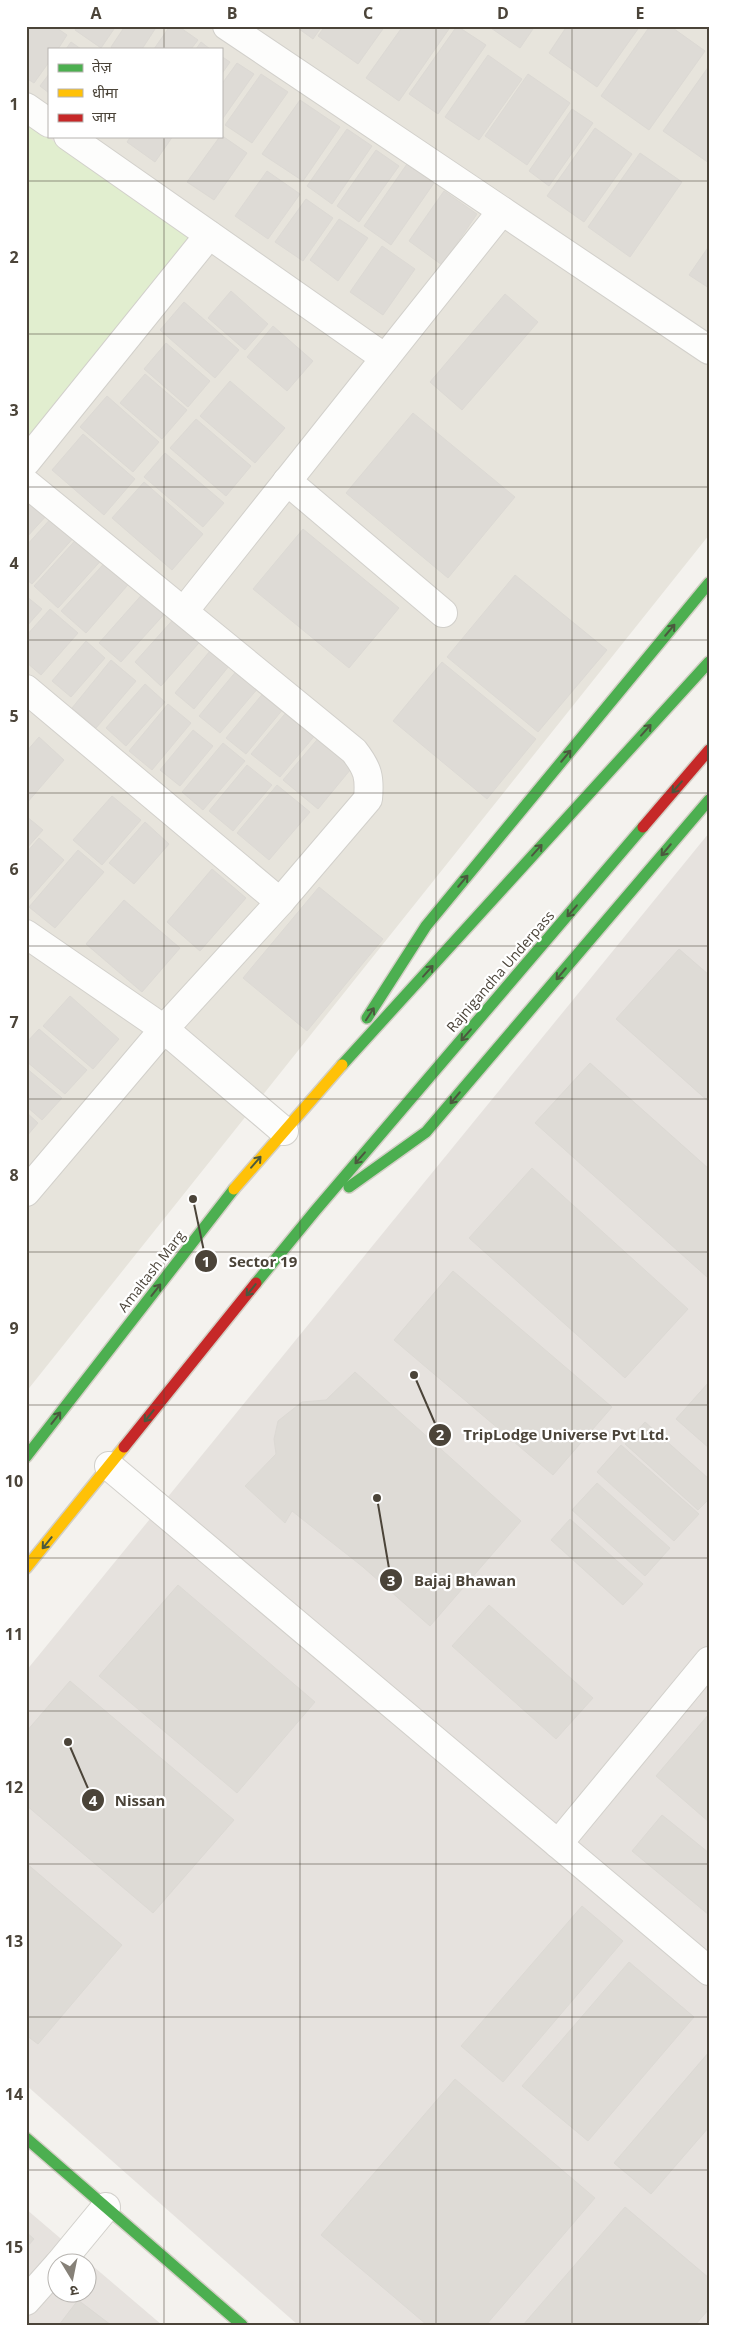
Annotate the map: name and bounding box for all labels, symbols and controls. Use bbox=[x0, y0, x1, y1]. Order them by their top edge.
text: A bbox=[90, 2, 102, 24]
text: B bbox=[227, 2, 237, 24]
text: C bbox=[363, 2, 373, 24]
text: D bbox=[497, 2, 509, 24]
text: E bbox=[636, 2, 645, 24]
legend bbox=[48, 48, 222, 138]
text: तेज़ bbox=[92, 56, 113, 76]
text: धीमा bbox=[92, 82, 119, 102]
text: 1 bbox=[9, 93, 19, 115]
text: जाम bbox=[92, 106, 117, 126]
text: 2 bbox=[9, 246, 19, 268]
text: 3 bbox=[9, 399, 19, 421]
text: 4 bbox=[9, 552, 19, 574]
one-way arrow bbox=[664, 624, 675, 637]
text: 5 bbox=[9, 705, 19, 727]
one-way arrow bbox=[641, 724, 652, 737]
one-way arrow bbox=[561, 750, 572, 763]
one-way arrow bbox=[671, 781, 683, 794]
one-way arrow bbox=[660, 843, 671, 856]
one-way arrow bbox=[531, 844, 543, 857]
text: 6 bbox=[9, 858, 19, 880]
one-way arrow bbox=[457, 875, 468, 888]
one-way arrow bbox=[566, 904, 577, 917]
street label: Rajnigandha Underpass bbox=[442, 906, 558, 1036]
one-way arrow bbox=[422, 964, 434, 977]
one-way arrow bbox=[555, 967, 566, 980]
one-way arrow bbox=[365, 1007, 375, 1021]
text: 7 bbox=[9, 1011, 19, 1033]
one-way arrow bbox=[460, 1028, 472, 1041]
one-way arrow bbox=[450, 1091, 461, 1104]
one-way arrow bbox=[355, 1151, 366, 1164]
one-way arrow bbox=[250, 1156, 262, 1169]
text: 8 bbox=[9, 1164, 19, 1186]
street label: Amaltash Marg bbox=[113, 1226, 189, 1316]
callout: Sector 19 bbox=[193, 1246, 307, 1276]
text: 1 bbox=[202, 1251, 210, 1271]
text: Sector 19 bbox=[229, 1251, 298, 1271]
one-way arrow bbox=[246, 1283, 257, 1296]
one-way arrow bbox=[150, 1284, 161, 1297]
text: 9 bbox=[9, 1317, 19, 1339]
one-way arrow bbox=[144, 1409, 155, 1422]
one-way arrow bbox=[50, 1412, 61, 1425]
callout: TripLodge Universe Pvt Ltd. bbox=[428, 1420, 678, 1450]
text: 2 bbox=[436, 1424, 445, 1444]
text: TripLodge Universe Pvt Ltd. bbox=[463, 1424, 669, 1444]
text: 10 bbox=[5, 1470, 23, 1492]
one-way arrow bbox=[42, 1536, 53, 1549]
callout: Bajaj Bhawan bbox=[379, 1565, 526, 1595]
text: 3 bbox=[387, 1570, 395, 1590]
text: Bajaj Bhawan bbox=[414, 1570, 516, 1590]
text: 11 bbox=[5, 1623, 23, 1645]
text: 12 bbox=[5, 1776, 23, 1798]
callout: Nissan bbox=[80, 1785, 176, 1815]
text: 4 bbox=[89, 1790, 98, 1810]
text: Nissan bbox=[115, 1790, 165, 1810]
text: 13 bbox=[5, 1930, 23, 1952]
text: 14 bbox=[5, 2083, 23, 2105]
text: 15 bbox=[5, 2236, 23, 2258]
north arrow bbox=[48, 2254, 98, 2304]
text: उ bbox=[68, 2281, 80, 2302]

